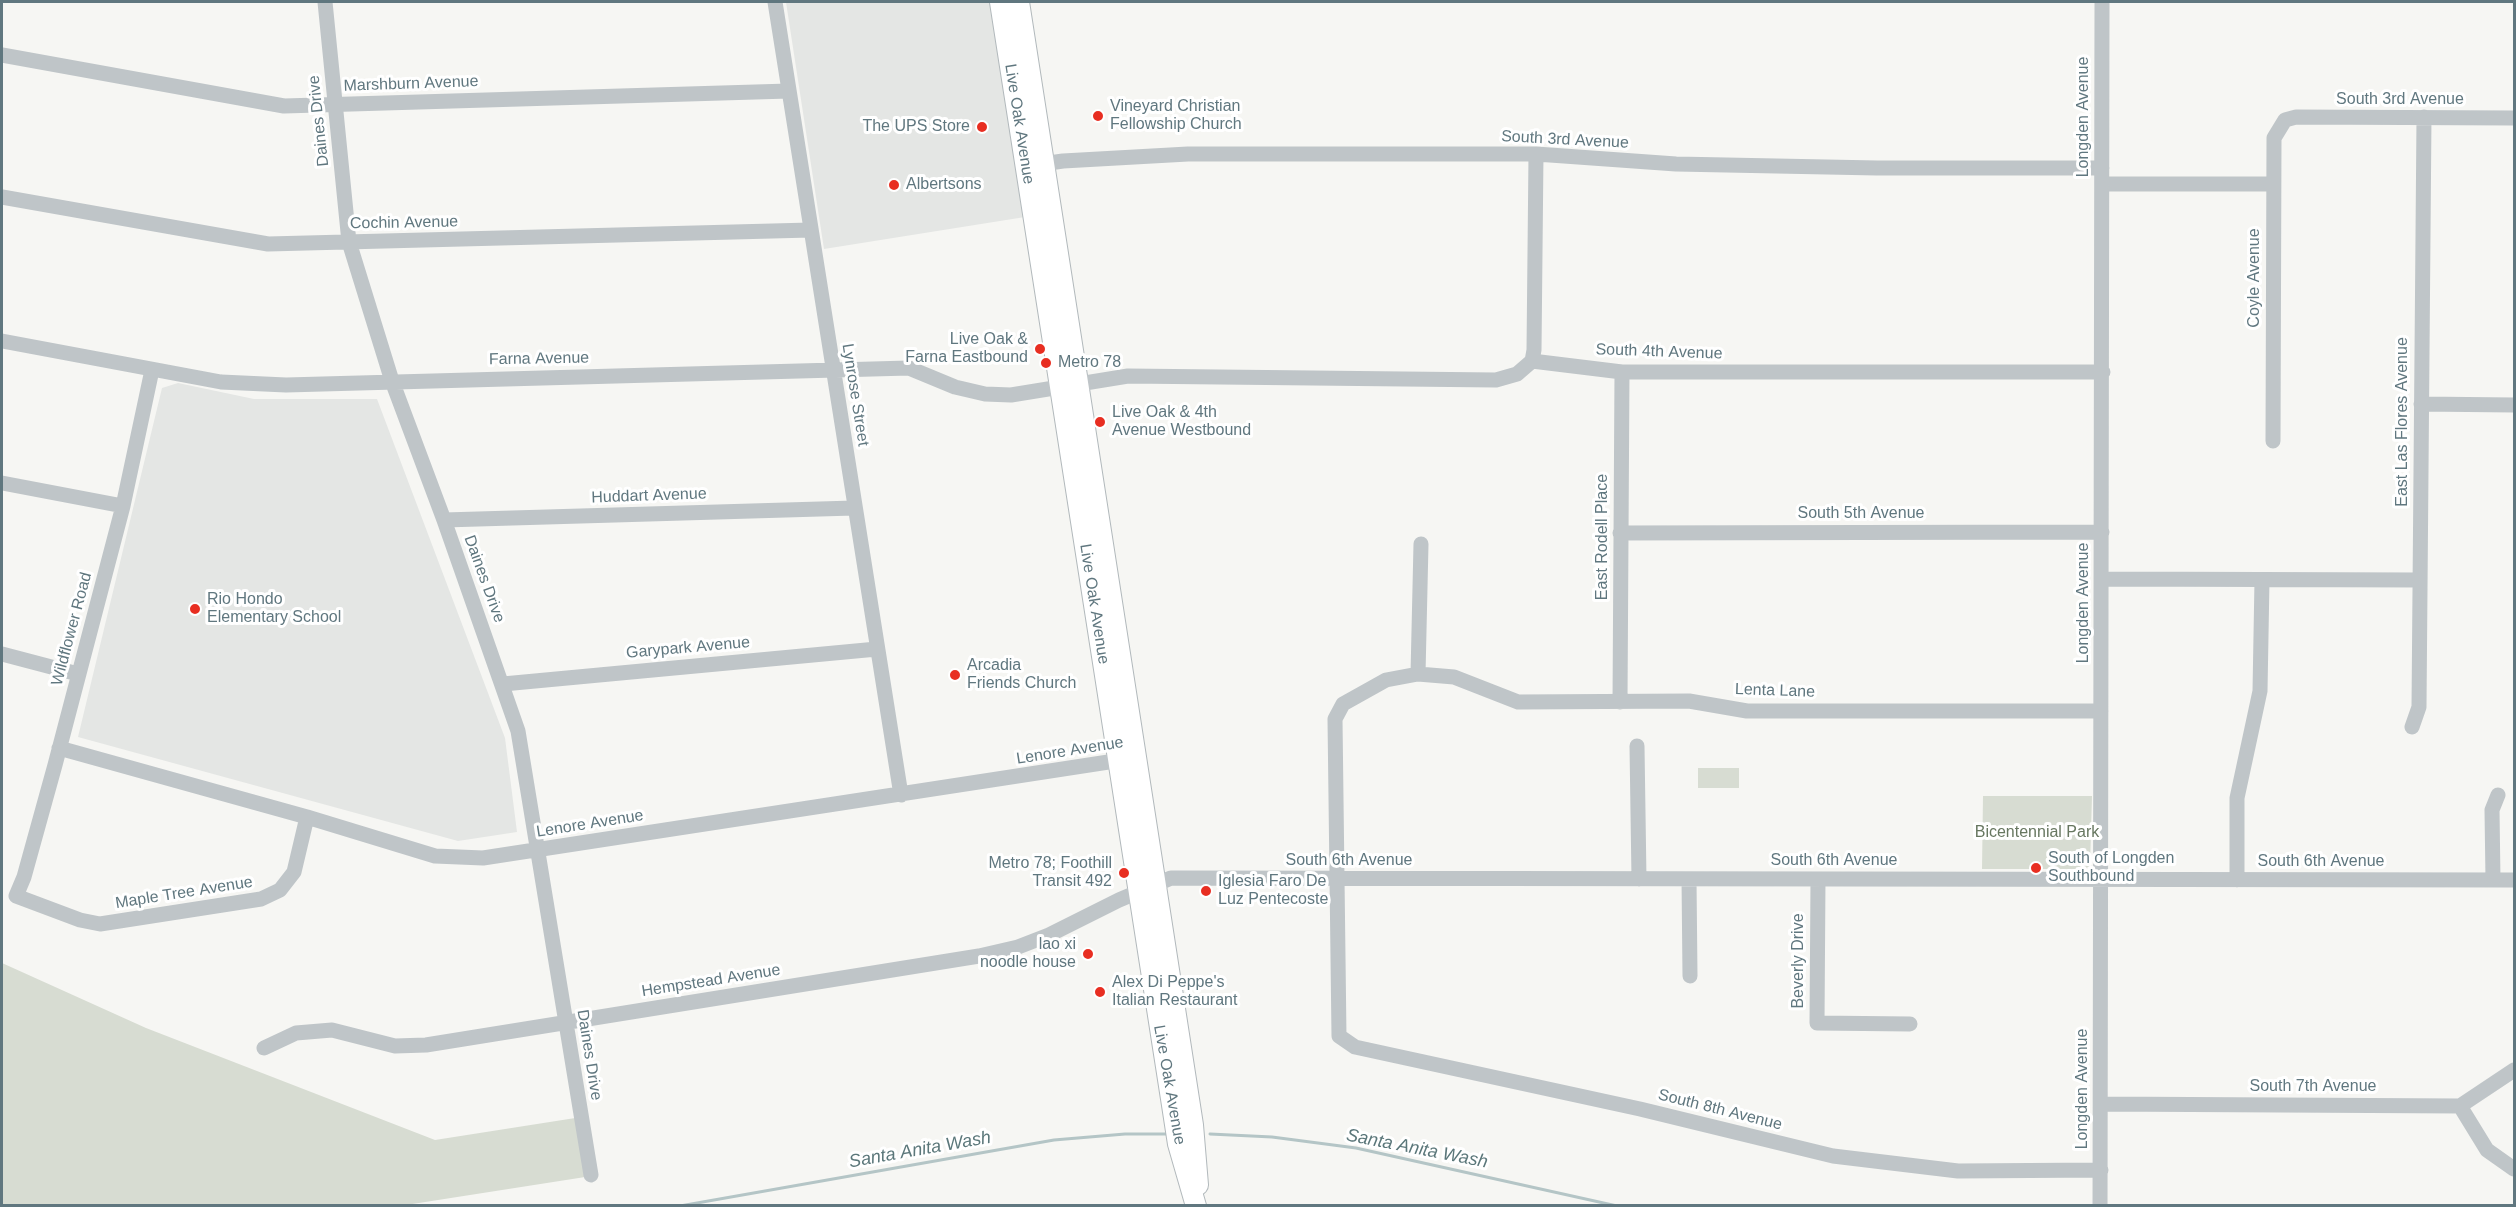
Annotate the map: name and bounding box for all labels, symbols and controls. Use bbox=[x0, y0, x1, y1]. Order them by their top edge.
street label: Longden Avenue bbox=[2074, 57, 2094, 177]
street label: Live Oak Avenue bbox=[1000, 62, 1038, 186]
street label: Marshburn Avenue bbox=[343, 72, 479, 96]
street label: Daines Drive bbox=[305, 74, 333, 168]
street label: South 3rd Avenue bbox=[2336, 90, 2464, 110]
place label: Vineyard Christian Fellowship Church bbox=[1110, 97, 1242, 135]
marker: Vineyard Christian Fellowship Church bbox=[1091, 109, 1105, 123]
place label: The UPS Store bbox=[862, 117, 970, 137]
marker: The UPS Store bbox=[975, 120, 989, 134]
street label: South 3rd Avenue bbox=[1501, 127, 1629, 153]
place label: Albertsons bbox=[906, 175, 982, 195]
marker: Albertsons bbox=[887, 178, 901, 192]
street label: Cochin Avenue bbox=[350, 212, 458, 234]
street label: Coyle Avenue bbox=[2245, 228, 2265, 328]
place label: Live Oak & Farna Eastbound bbox=[905, 330, 1028, 368]
street label: East Las Flores Avenue bbox=[2393, 337, 2413, 507]
street label: South 4th Avenue bbox=[1595, 340, 1723, 364]
street label: Lynrose Street bbox=[837, 342, 873, 448]
marker: Live Oak & Farna Eastbound bbox=[1033, 342, 1047, 356]
street label: Farna Avenue bbox=[489, 349, 589, 369]
place label: Metro 78 bbox=[1058, 353, 1121, 373]
marker: Metro 78 bbox=[1039, 356, 1053, 370]
place label: Live Oak & 4th Avenue Westbound bbox=[1112, 403, 1251, 441]
marker: Live Oak & 4th Avenue Westbound bbox=[1093, 415, 1107, 429]
street label: East Rodell Place bbox=[1593, 474, 1613, 600]
street label: Huddart Avenue bbox=[591, 484, 707, 508]
street label: South 5th Avenue bbox=[1798, 504, 1924, 524]
street label: Daines Drive bbox=[459, 533, 509, 625]
street label: Live Oak Avenue bbox=[1075, 542, 1113, 666]
street label: Longden Avenue bbox=[2074, 543, 2094, 663]
street label: Wildflower Road bbox=[48, 570, 96, 688]
place label: Rio Hondo Elementary School bbox=[207, 590, 341, 628]
marker: Rio Hondo Elementary School bbox=[188, 602, 202, 616]
street label: Garypark Avenue bbox=[625, 633, 751, 663]
place label: Arcadia Friends Church bbox=[967, 656, 1076, 694]
marker: Arcadia Friends Church bbox=[948, 668, 962, 682]
street label: Lenta Lane bbox=[1735, 680, 1815, 702]
street label: Lenore Avenue bbox=[1015, 733, 1125, 769]
street label: Lenore Avenue bbox=[535, 806, 645, 842]
park label: Bicentennial Park bbox=[1975, 823, 2099, 843]
place label: South of Longden Southbound bbox=[2048, 849, 2174, 887]
street label: South 6th Avenue bbox=[1286, 851, 1412, 871]
street label: South 6th Avenue bbox=[1771, 851, 1897, 871]
street label: South 6th Avenue bbox=[2258, 852, 2384, 872]
place label: Metro 78; Foothill Transit 492 bbox=[988, 854, 1112, 892]
marker: South of Longden Southbound bbox=[2029, 861, 2043, 875]
marker: Metro 78; Foothill Transit 492 bbox=[1117, 866, 1131, 880]
place label: Iglesia Faro De Luz Pentecoste bbox=[1218, 872, 1328, 910]
street label: Maple Tree Avenue bbox=[114, 873, 254, 913]
marker: Iglesia Faro De Luz Pentecoste bbox=[1199, 884, 1213, 898]
street label: Beverly Drive bbox=[1789, 913, 1809, 1009]
place label: lao xi noodle house bbox=[980, 935, 1076, 973]
marker: lao xi noodle house bbox=[1081, 947, 1095, 961]
street label: Hempstead Avenue bbox=[640, 961, 782, 1001]
place label: Alex Di Peppe's Italian Restaurant bbox=[1112, 973, 1237, 1011]
marker: Alex Di Peppe's Italian Restaurant bbox=[1093, 985, 1107, 999]
street label: Daines Drive bbox=[572, 1008, 606, 1102]
street label: Live Oak Avenue bbox=[1149, 1023, 1189, 1147]
street label: Longden Avenue bbox=[2073, 1029, 2093, 1149]
street label: South 7th Avenue bbox=[2250, 1077, 2376, 1097]
street label: South 8th Avenue bbox=[1656, 1085, 1784, 1135]
water label: Santa Anita Wash bbox=[1344, 1125, 1490, 1173]
water label: Santa Anita Wash bbox=[847, 1127, 993, 1173]

